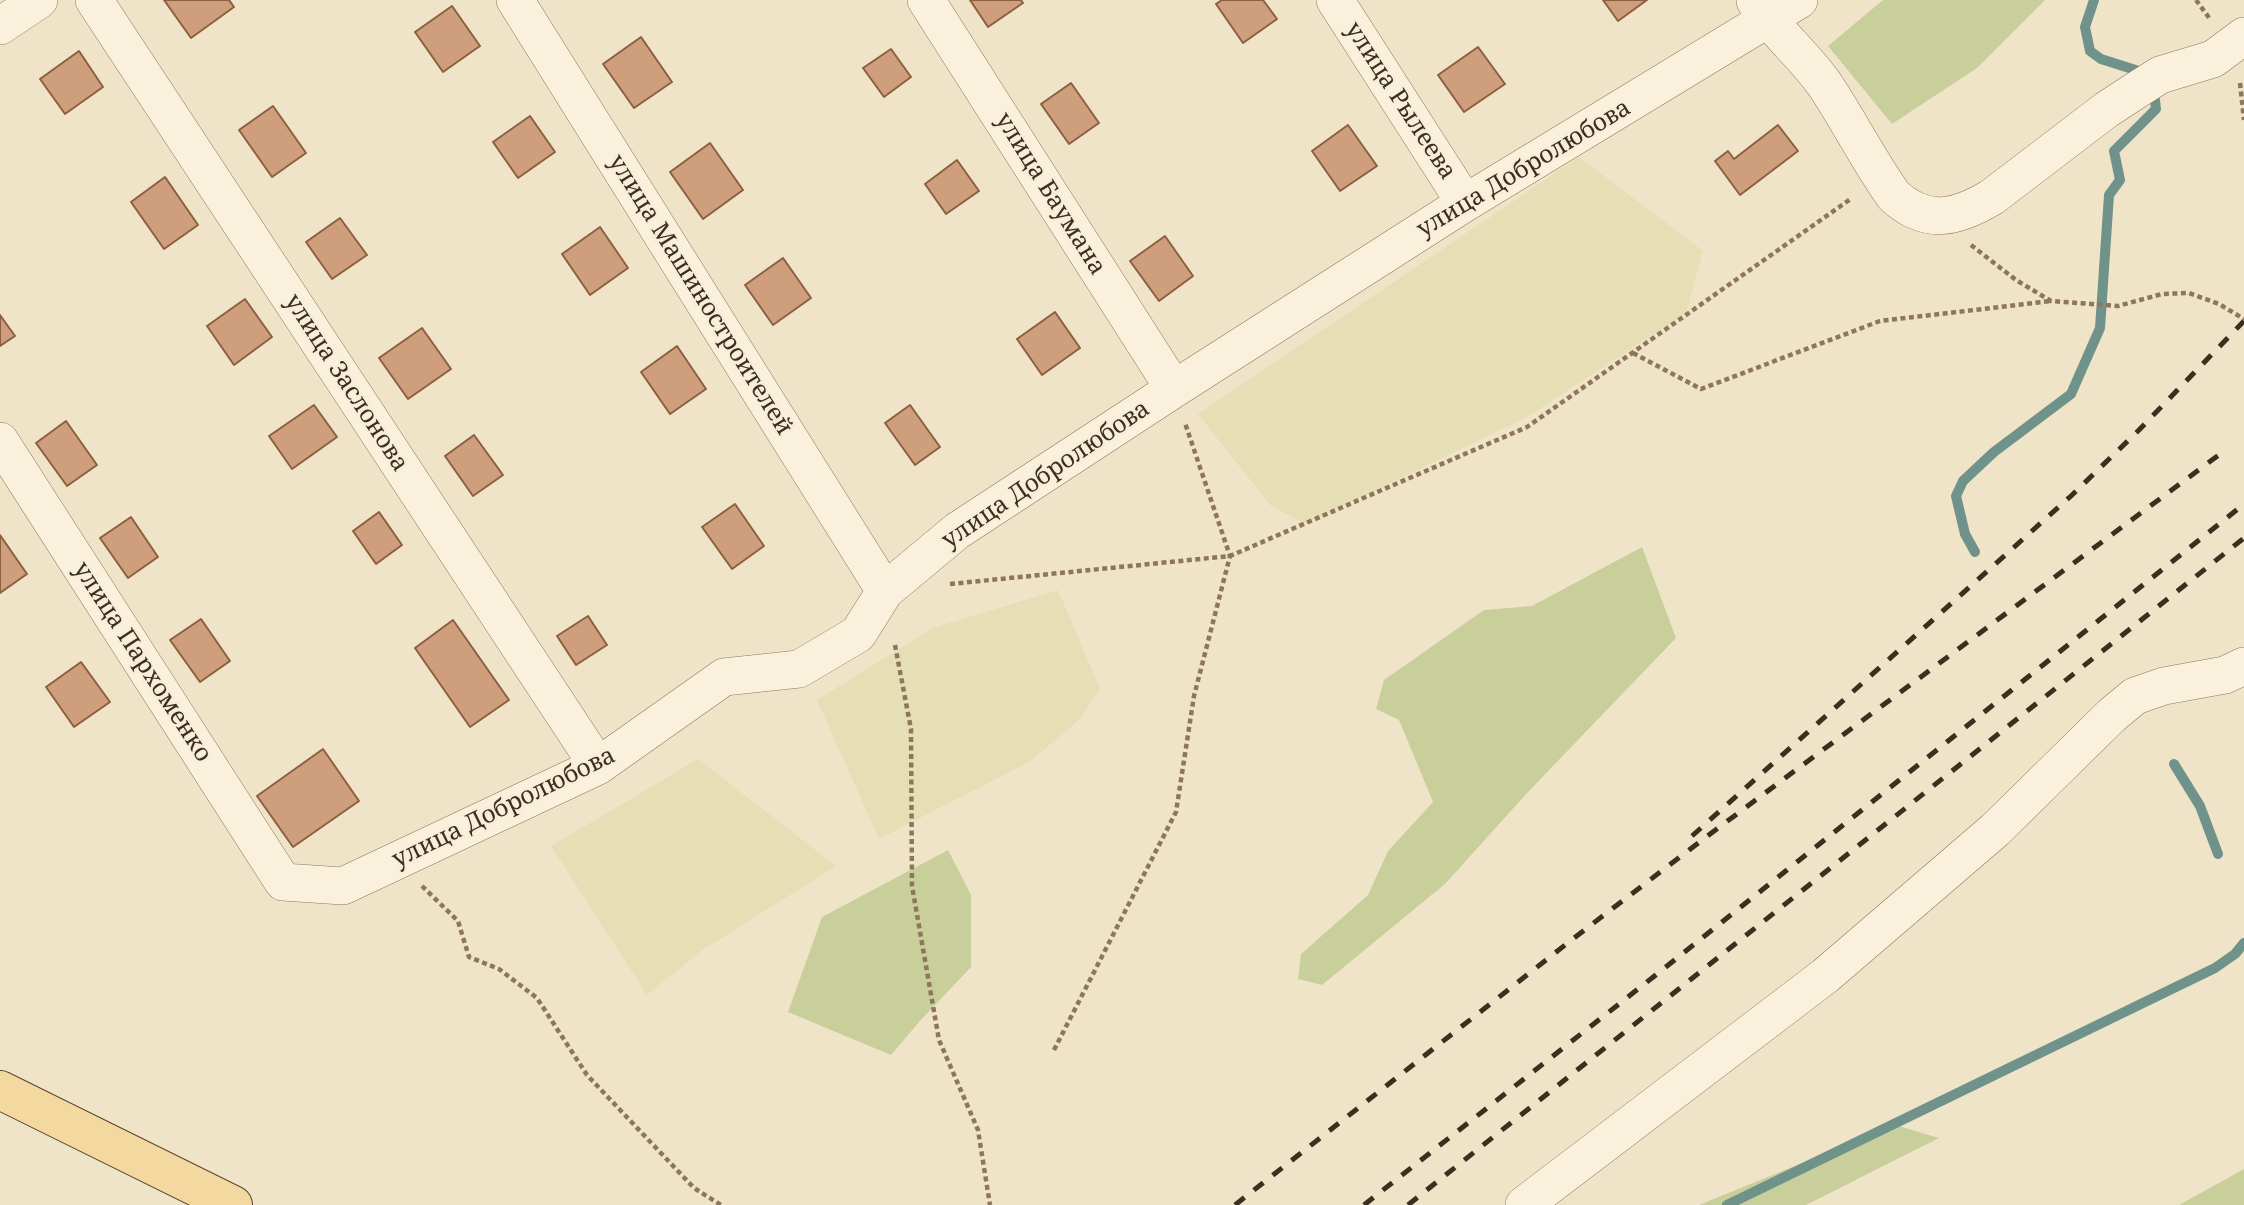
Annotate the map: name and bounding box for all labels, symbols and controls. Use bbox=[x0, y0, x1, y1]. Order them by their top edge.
street label: улица Рылеева bbox=[1338, 17, 1462, 185]
street label: улица Добролюбова bbox=[1412, 94, 1636, 244]
street label: улица Баумана bbox=[988, 107, 1112, 281]
street label: улица Машиностроителей bbox=[602, 150, 798, 440]
street label: улица Заслонова bbox=[278, 289, 414, 477]
street label: улица Добролюбова bbox=[937, 395, 1155, 555]
street label: улица Пархоменко bbox=[67, 557, 217, 767]
street label: улица Добролюбова bbox=[388, 741, 620, 875]

